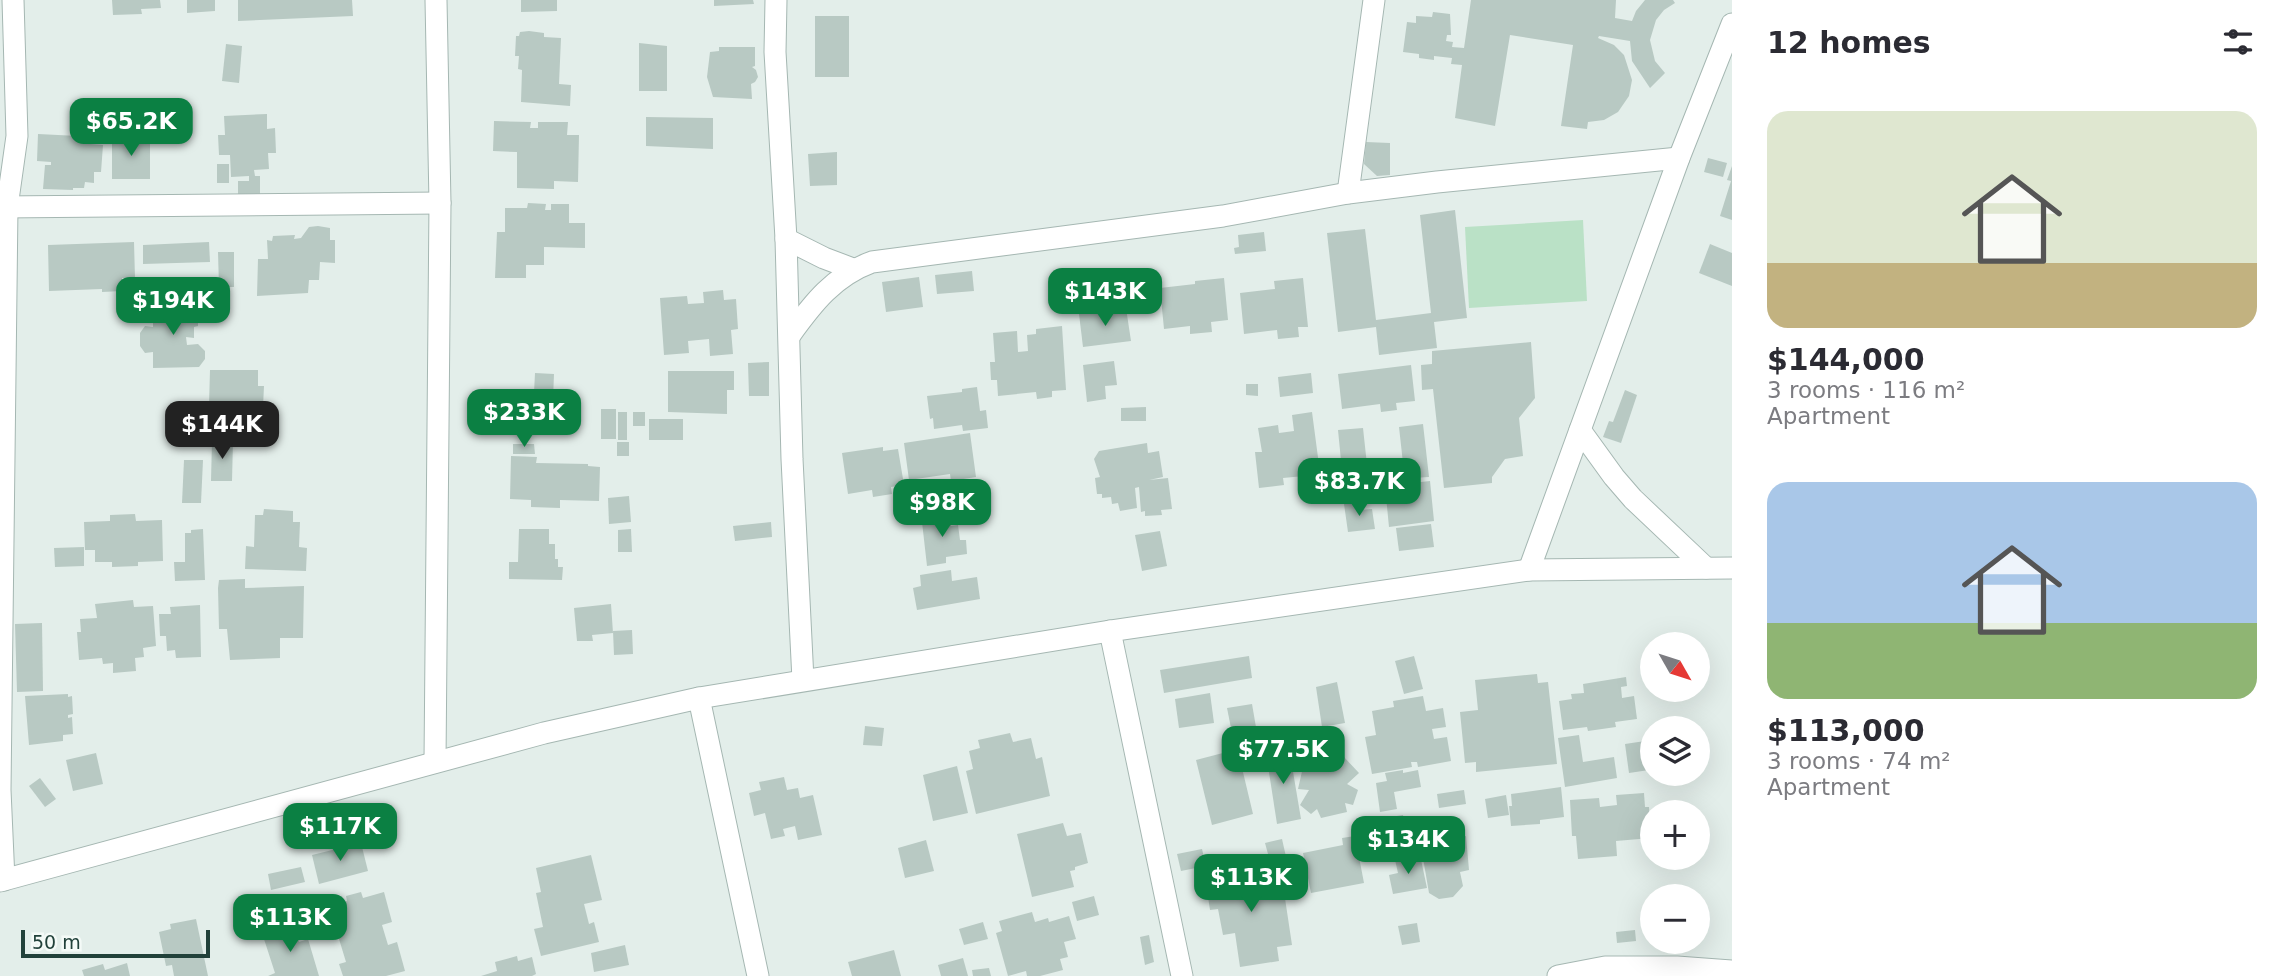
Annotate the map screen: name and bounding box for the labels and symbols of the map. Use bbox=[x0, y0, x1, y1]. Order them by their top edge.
pin: $65.2K bbox=[74, 99, 188, 158]
pin: $143K bbox=[1056, 268, 1154, 328]
pin: $194K bbox=[124, 278, 222, 337]
pin: $233K bbox=[475, 390, 573, 449]
pin: $144K bbox=[173, 402, 271, 461]
pin: $83.7K bbox=[1302, 458, 1416, 518]
pin: $98K bbox=[901, 480, 983, 539]
north arrow bbox=[1640, 632, 1710, 702]
pin: $77.5K bbox=[1226, 726, 1340, 786]
pin: $117K bbox=[291, 804, 389, 863]
pin: $134K bbox=[1359, 816, 1457, 876]
pin: $113K bbox=[1202, 855, 1300, 914]
pin: $113K bbox=[241, 894, 339, 954]
scale bar bbox=[21, 927, 210, 959]

